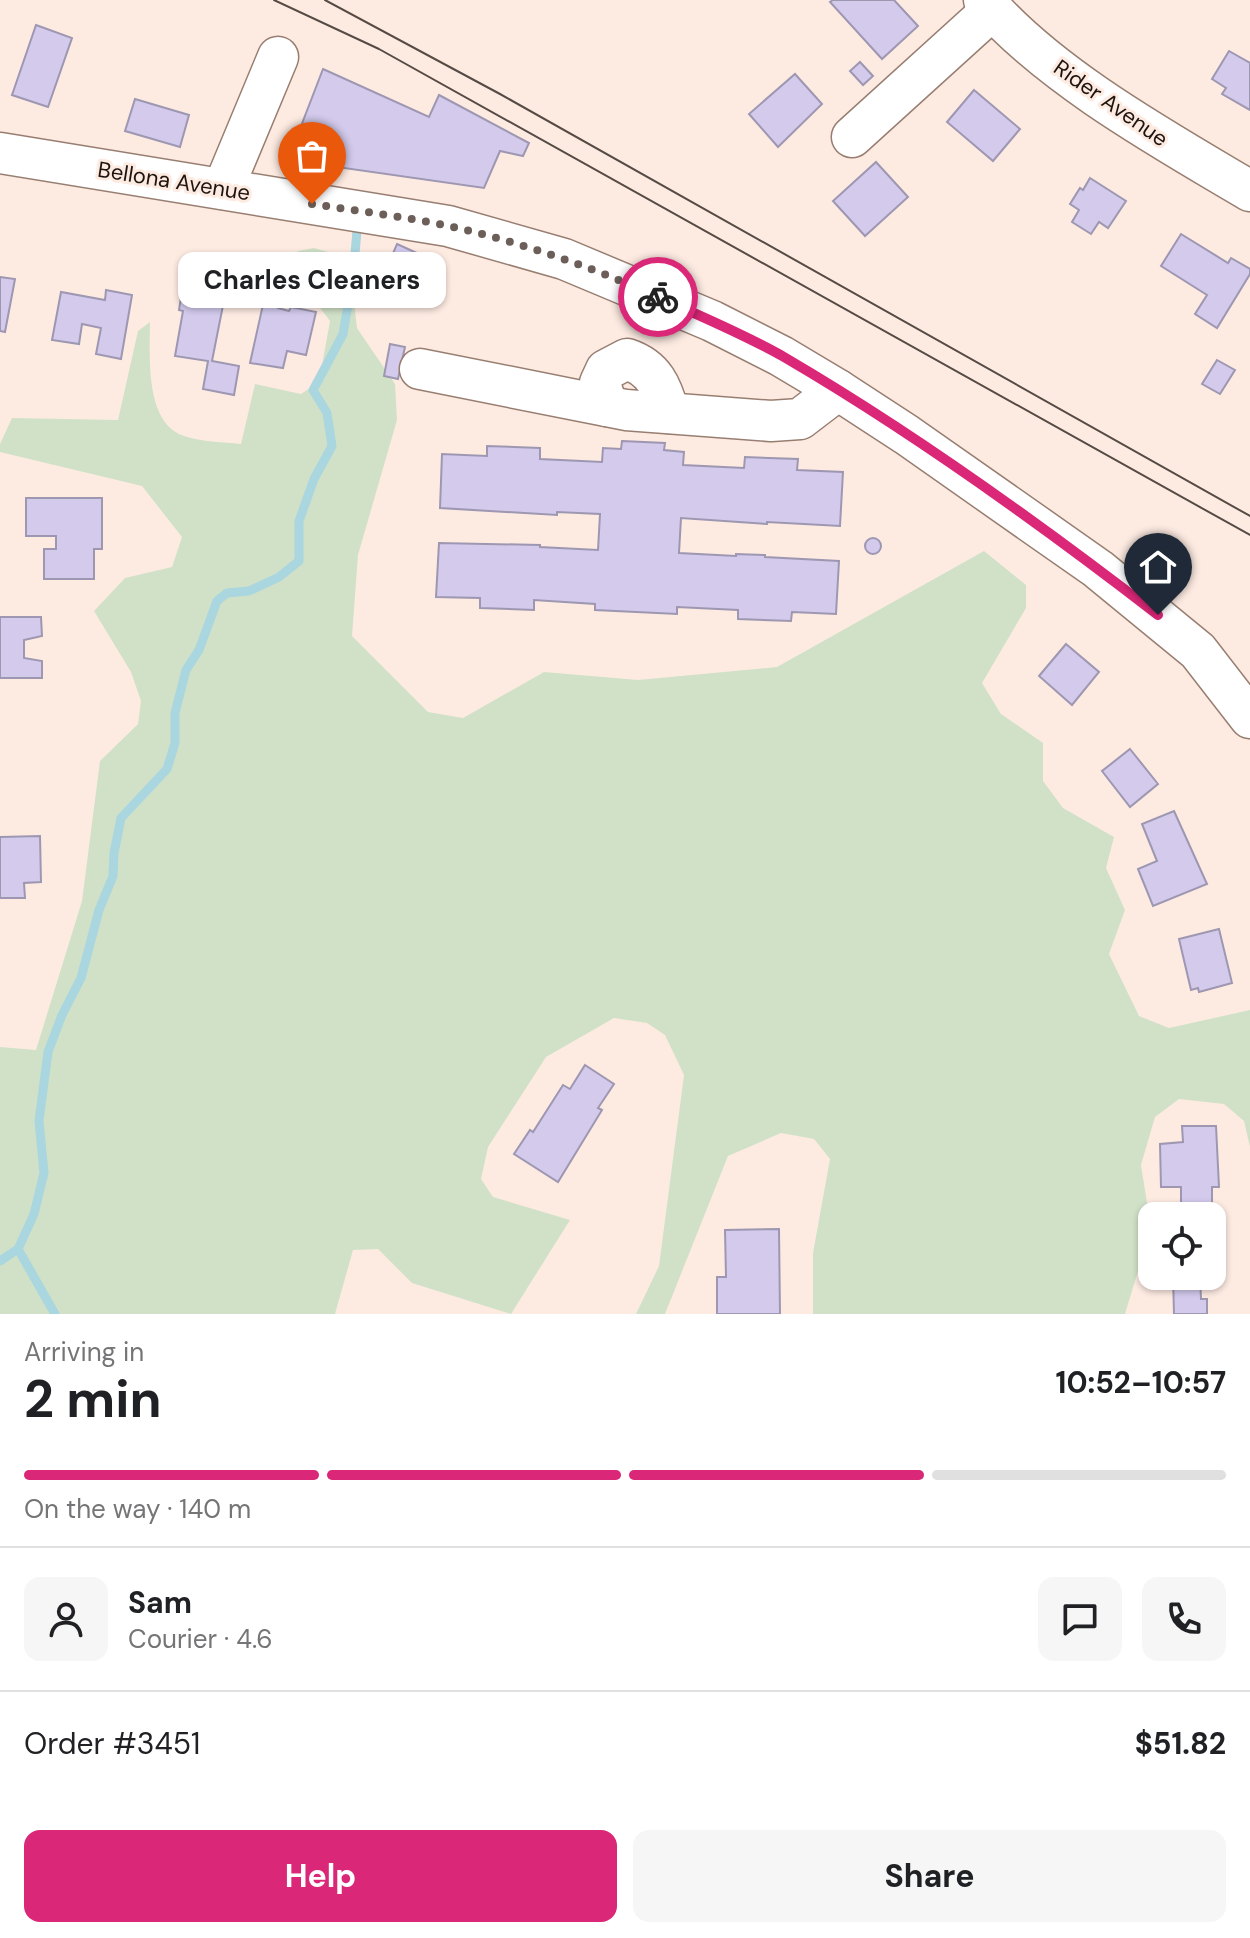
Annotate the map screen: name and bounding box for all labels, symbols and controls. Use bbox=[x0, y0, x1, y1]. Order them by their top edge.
street label: Rider Avenue bbox=[1048, 53, 1174, 153]
pin bbox=[278, 122, 346, 204]
icon: bag bbox=[290, 134, 334, 178]
street label: Bellona Avenue bbox=[96, 155, 252, 207]
callout: Charles Cleaners bbox=[178, 252, 446, 308]
courier bbox=[618, 257, 698, 337]
text: Charles Cleaners bbox=[204, 263, 420, 297]
icon: bike bbox=[636, 275, 680, 319]
pin bbox=[1124, 533, 1192, 615]
icon: home bbox=[1136, 545, 1180, 589]
map controls bbox=[1138, 1202, 1226, 1290]
button: locate bbox=[1138, 1202, 1226, 1290]
text: Arriving in bbox=[24, 1335, 144, 1369]
text: 10:52–10:57 bbox=[1055, 1363, 1226, 1402]
text: 2 min bbox=[24, 1365, 162, 1433]
text: On the way · 140 m bbox=[24, 1492, 251, 1526]
button: person bbox=[24, 1577, 108, 1661]
button: chat bbox=[1038, 1577, 1122, 1661]
button: phone bbox=[1142, 1577, 1226, 1661]
text: Sam bbox=[128, 1583, 192, 1622]
text: Courier · 4.6 bbox=[128, 1622, 273, 1656]
text: Order #3451 bbox=[24, 1724, 200, 1763]
text: $51.82 bbox=[1135, 1724, 1226, 1763]
button: Help bbox=[24, 1830, 617, 1922]
button: Share bbox=[633, 1830, 1226, 1922]

